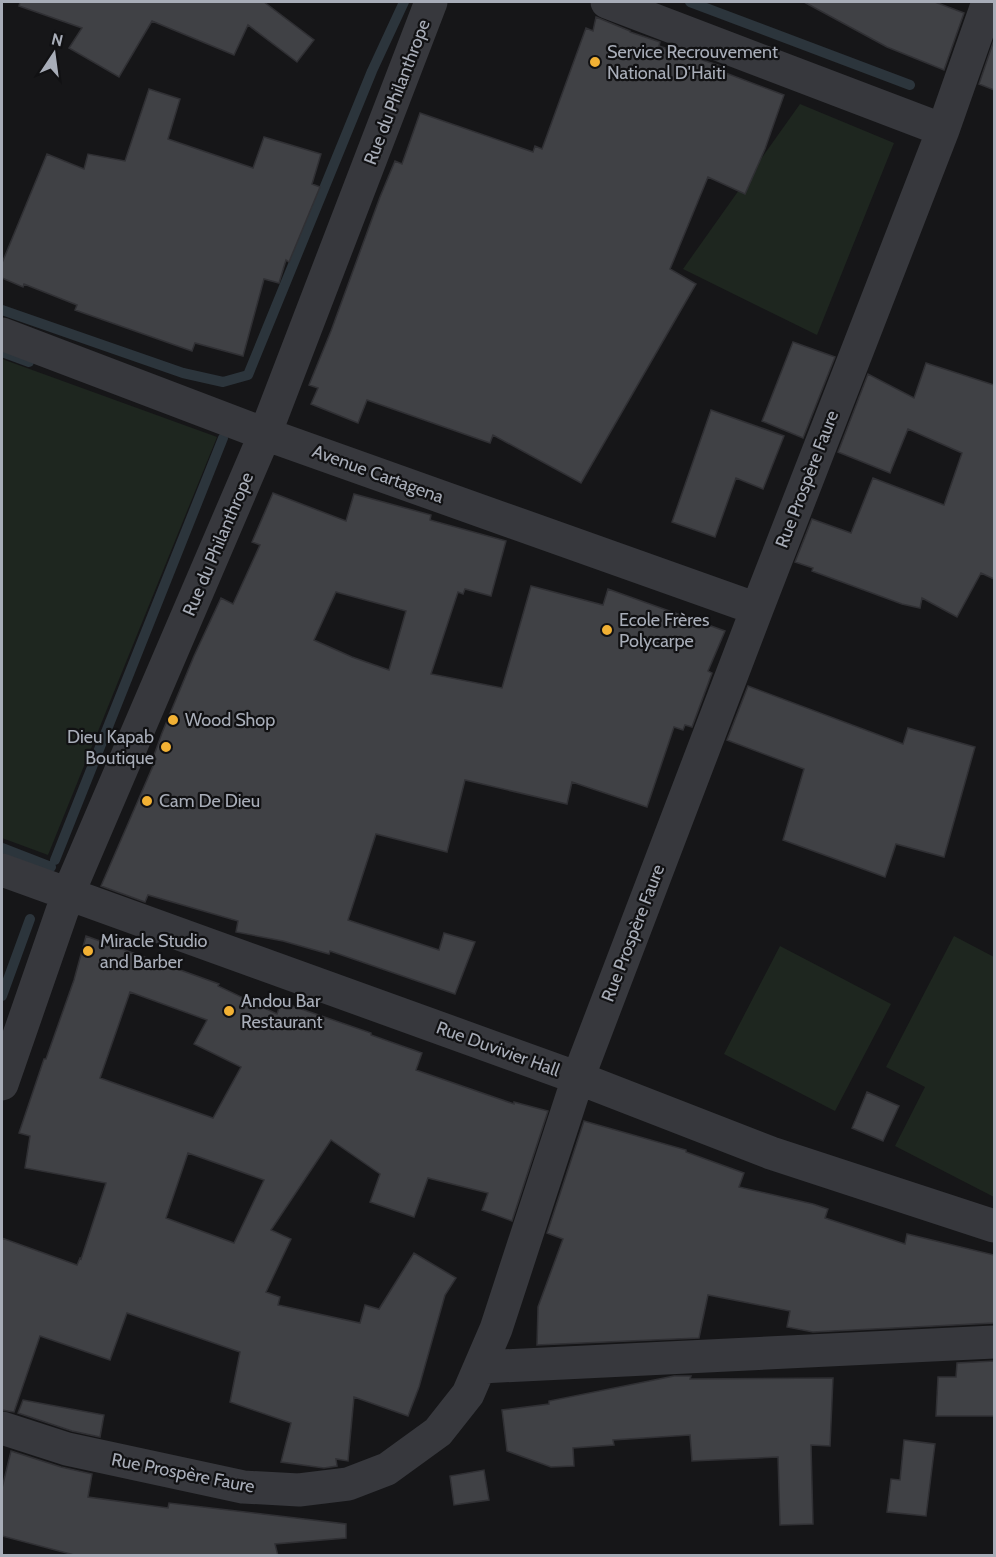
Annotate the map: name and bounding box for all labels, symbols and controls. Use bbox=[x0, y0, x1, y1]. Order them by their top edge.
street label: Rue du Philanthrope bbox=[359, 16, 435, 168]
north arrow bbox=[24, 24, 84, 84]
text: N bbox=[50, 29, 65, 50]
place label: Service Recrouvement National D'Haiti bbox=[607, 41, 778, 84]
marker: Service Recrouvement National D'Haiti bbox=[588, 55, 602, 69]
street label: Rue Prospère Faure bbox=[771, 407, 843, 551]
street label: Avenue Cartagena bbox=[309, 440, 447, 508]
street label: Rue du Philanthrope bbox=[178, 469, 258, 619]
place label: Ecole Frères Polycarpe bbox=[619, 609, 709, 652]
marker: Ecole Frères Polycarpe bbox=[600, 623, 614, 637]
place label: Wood Shop bbox=[185, 709, 275, 731]
marker: Wood Shop bbox=[166, 713, 180, 727]
place label: Dieu Kapab Boutique bbox=[67, 726, 154, 769]
marker: Dieu Kapab Boutique bbox=[159, 740, 173, 754]
place label: Cam De Dieu bbox=[159, 790, 260, 812]
marker: Cam De Dieu bbox=[140, 794, 154, 808]
street label: Rue Prospère Faure bbox=[597, 861, 669, 1005]
place label: Miracle Studio and Barber bbox=[100, 930, 208, 973]
marker: Miracle Studio and Barber bbox=[81, 944, 95, 958]
place label: Andou Bar Restaurant bbox=[241, 990, 323, 1033]
marker: Andou Bar Restaurant bbox=[222, 1004, 236, 1018]
street label: Rue Duvivier Hall bbox=[433, 1016, 563, 1082]
street label: Rue Prospère Faure bbox=[110, 1448, 256, 1498]

